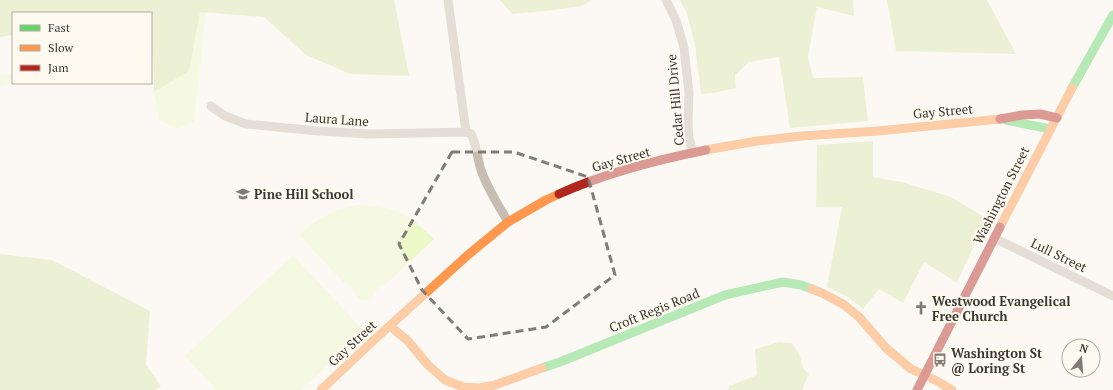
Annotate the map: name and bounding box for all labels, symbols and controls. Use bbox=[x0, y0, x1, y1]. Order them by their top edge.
legend bbox=[12, 12, 152, 84]
text: Fast bbox=[48, 20, 71, 35]
text: Slow bbox=[48, 40, 74, 55]
street label: Cedar Hill Drive bbox=[662, 53, 688, 147]
text: Jam bbox=[48, 60, 69, 75]
street label: Gay Street bbox=[912, 99, 974, 123]
street label: Laura Lane bbox=[305, 108, 369, 130]
street label: Gay Street bbox=[590, 142, 652, 176]
street label: Washington Street bbox=[969, 143, 1033, 247]
place label: Pine Hill School bbox=[254, 185, 354, 203]
school or university icon: Pine Hill School bbox=[235, 186, 251, 202]
street label: Lull Street bbox=[1028, 234, 1090, 276]
street label: Croft Regis Road bbox=[606, 284, 702, 336]
place label: Westwood Evangelical Free Church bbox=[932, 292, 1071, 325]
church icon: Westwood Evangelical Free Church bbox=[913, 300, 929, 316]
street label: Gay Street bbox=[324, 316, 380, 370]
north arrow bbox=[1061, 338, 1101, 378]
text: N bbox=[1078, 341, 1091, 357]
place label: Washington St @ Loring St bbox=[951, 344, 1043, 377]
bus stop icon: Washington St @ Loring St bbox=[932, 352, 948, 368]

